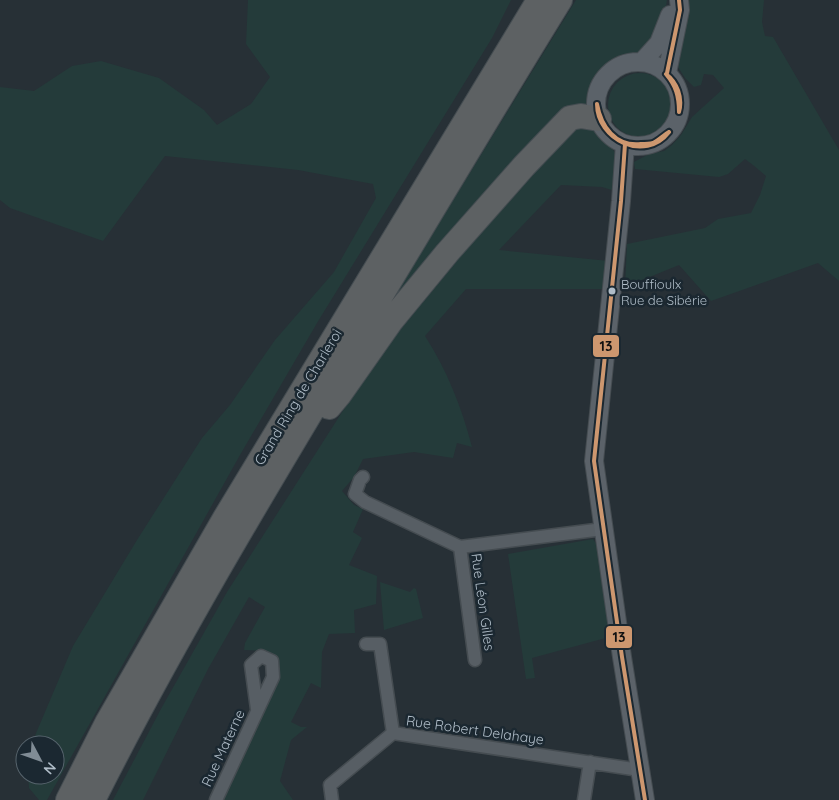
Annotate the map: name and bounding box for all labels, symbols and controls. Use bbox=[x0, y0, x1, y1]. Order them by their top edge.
place label: Bouffioulx Rue de Sibérie bbox=[621, 276, 707, 308]
marker: Bouffioulx Rue de Sibérie bbox=[607, 286, 617, 296]
street label: Grand Ring de Charleroi bbox=[250, 326, 346, 468]
line badge: 13 bbox=[592, 334, 620, 358]
text: 13 bbox=[600, 337, 612, 355]
street label: Rue Léon Gilles bbox=[467, 552, 499, 652]
line badge: 13 bbox=[605, 625, 633, 649]
text: 13 bbox=[613, 628, 625, 646]
street label: Rue Materne bbox=[197, 707, 249, 789]
street label: Rue Robert Delahaye bbox=[405, 711, 545, 749]
north arrow bbox=[15, 735, 65, 785]
text: N bbox=[40, 759, 60, 778]

